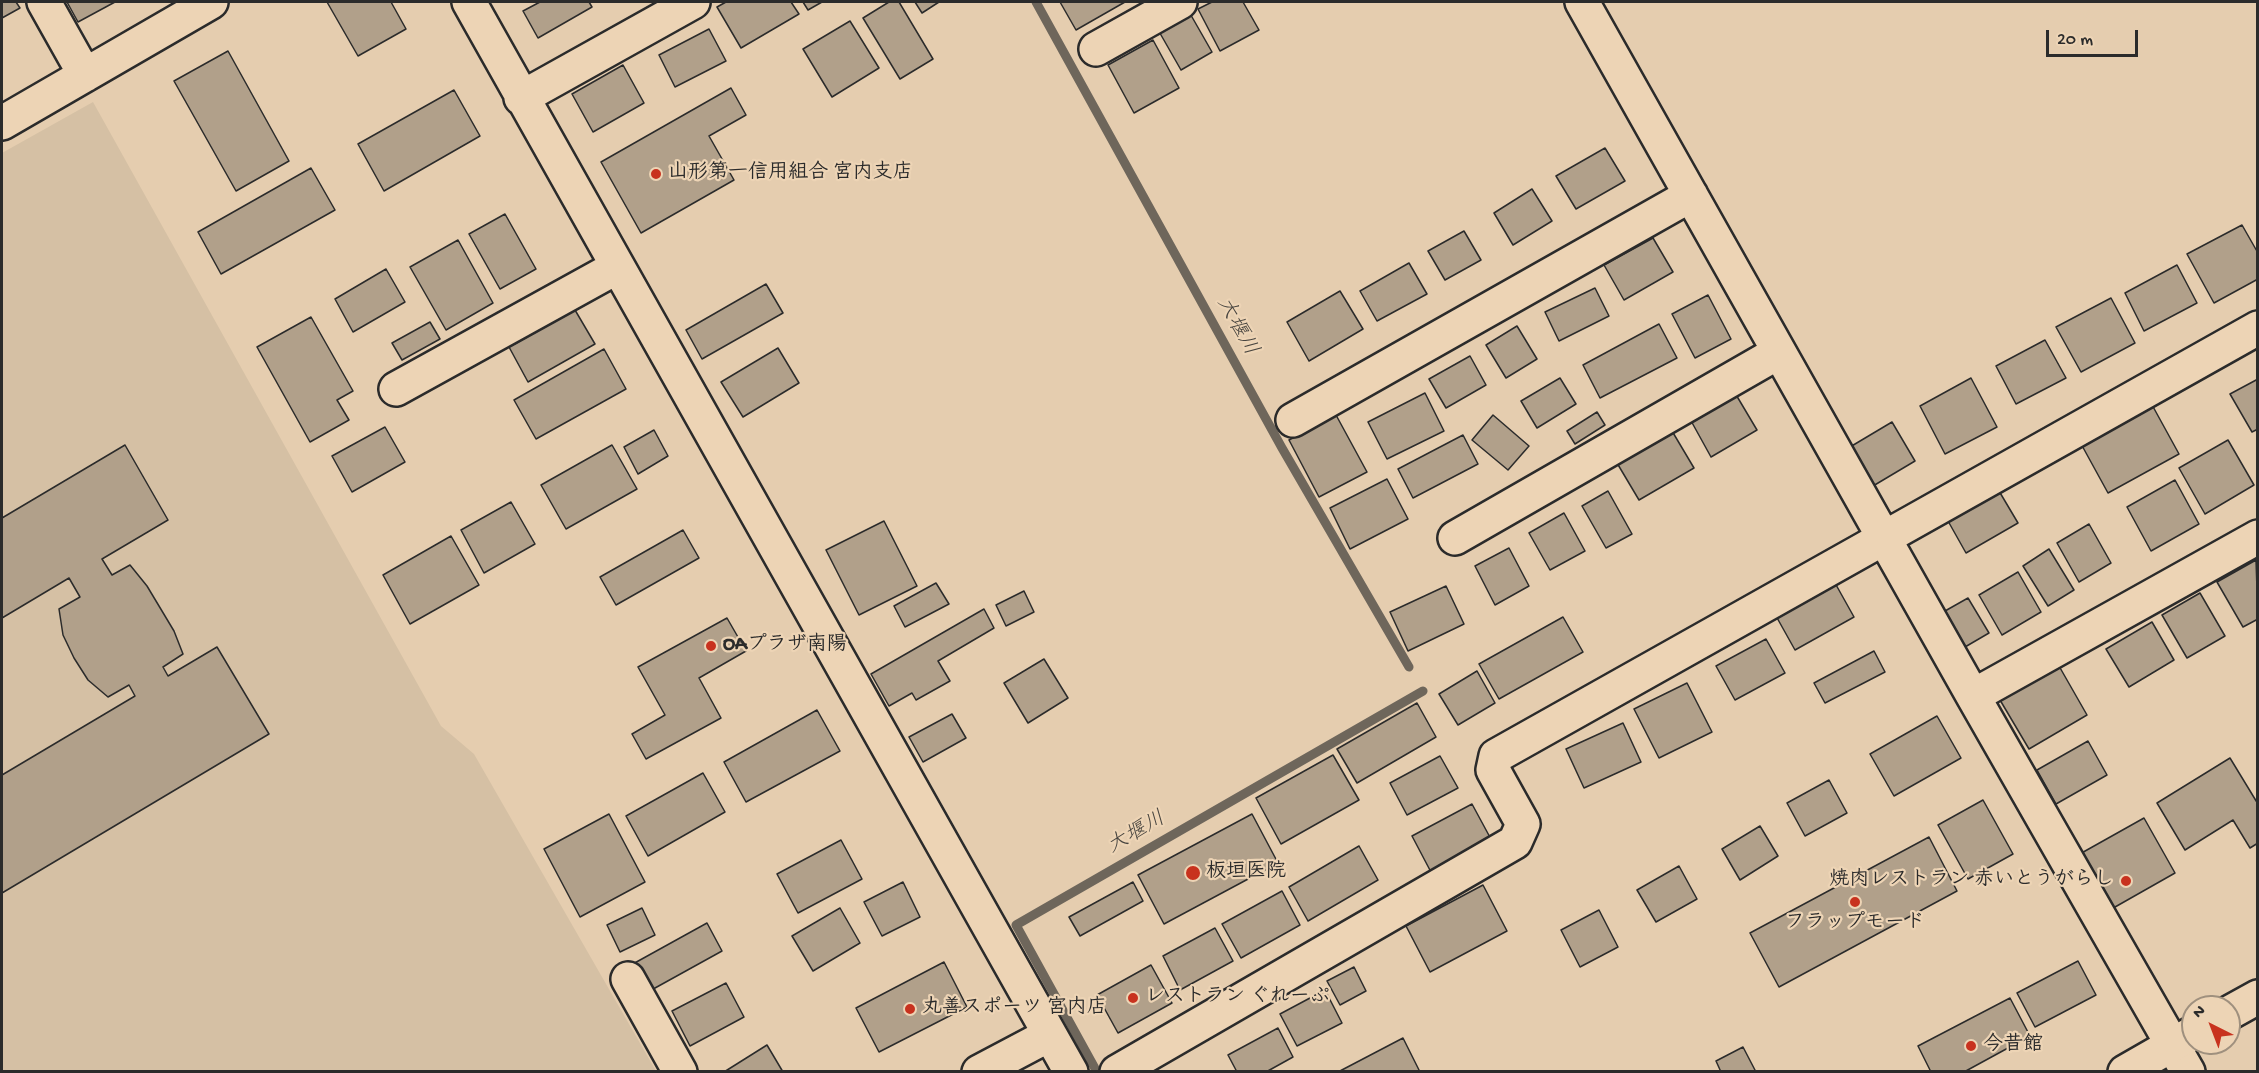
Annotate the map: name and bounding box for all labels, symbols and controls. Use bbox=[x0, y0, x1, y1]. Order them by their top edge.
scale bar bbox=[2049, 18, 2140, 56]
text: 20 m bbox=[2057, 30, 2093, 51]
place label: 山形第一信用組合 宮内支店 bbox=[668, 162, 913, 186]
marker: 山形第一信用組合 宮内支店 bbox=[649, 167, 663, 181]
water label: 大堰川 bbox=[1210, 293, 1262, 361]
place label: OAプラザ南陽 bbox=[723, 634, 847, 658]
marker: OAプラザ南陽 bbox=[704, 639, 718, 653]
water label: 大堰川 bbox=[1103, 807, 1171, 861]
place label: 板垣医院 bbox=[1206, 861, 1286, 885]
marker: 板垣医院 bbox=[1184, 864, 1202, 882]
place label: 焼肉レストラン 赤いとうがらし bbox=[1829, 869, 2114, 893]
marker: 焼肉レストラン 赤いとうがらし bbox=[2119, 874, 2133, 888]
marker: フラップモード bbox=[1848, 895, 1862, 909]
place label: フラップモード bbox=[1785, 912, 1925, 936]
place label: レストラン ぐれーぷ bbox=[1145, 986, 1330, 1010]
marker: レストラン ぐれーぷ bbox=[1126, 991, 1140, 1005]
north arrow bbox=[2181, 995, 2241, 1055]
place label: 丸善スポーツ 宮内店 bbox=[922, 997, 1107, 1021]
marker: 丸善スポーツ 宮内店 bbox=[903, 1002, 917, 1016]
text: N bbox=[2190, 1002, 2210, 1023]
place label: 今昔館 bbox=[1983, 1034, 2043, 1058]
marker: 今昔館 bbox=[1964, 1039, 1978, 1053]

